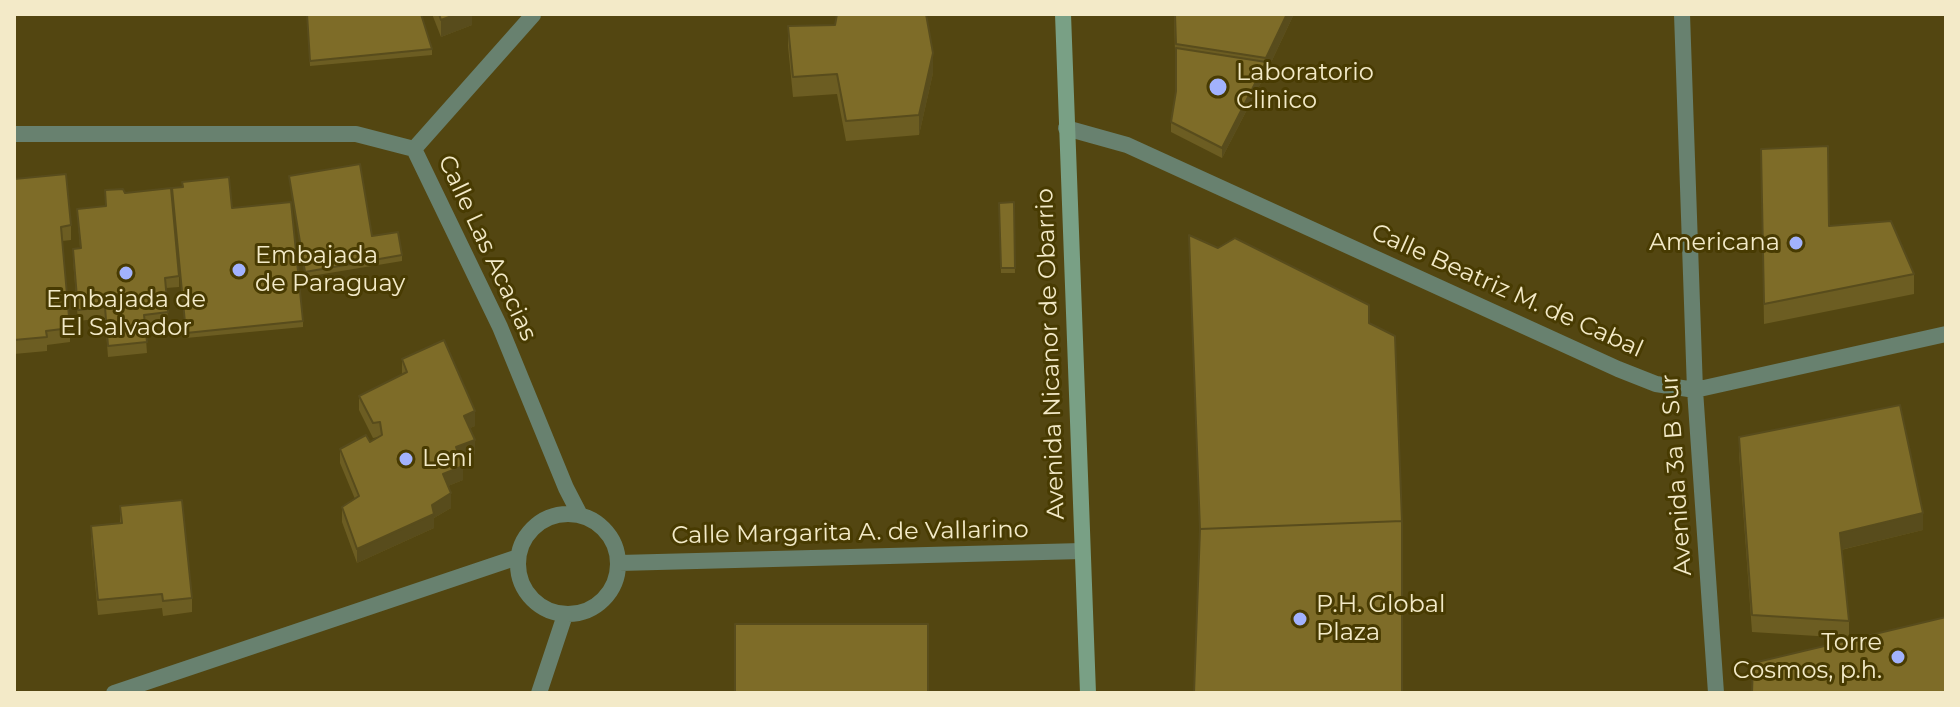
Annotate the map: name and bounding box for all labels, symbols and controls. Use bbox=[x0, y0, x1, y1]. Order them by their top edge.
place label: Laboratorio Clinico bbox=[1236, 59, 1374, 115]
marker: Laboratorio Clinico bbox=[1207, 76, 1229, 98]
street label: Calle Las Acacias bbox=[431, 151, 543, 345]
street label: Avenida Nicanor de Obarrio bbox=[1031, 188, 1071, 520]
street label: Calle Beatriz M. de Cabal bbox=[1367, 218, 1647, 364]
place label: Americana bbox=[1649, 229, 1780, 257]
marker: Americana bbox=[1787, 234, 1805, 252]
place label: Embajada de Paraguay bbox=[255, 242, 405, 298]
marker: Embajada de Paraguay bbox=[230, 261, 248, 279]
marker: Embajada de El Salvador bbox=[117, 264, 135, 282]
place label: Embajada de El Salvador bbox=[46, 286, 206, 342]
street label: Avenida 3a B Sur bbox=[1656, 373, 1698, 577]
place label: Leni bbox=[422, 445, 473, 473]
marker: Leni bbox=[397, 450, 415, 468]
street label: Calle Margarita A. de Vallarino bbox=[671, 515, 1029, 551]
place label: P.H. Global Plaza bbox=[1316, 591, 1445, 647]
marker: P.H. Global Plaza bbox=[1291, 610, 1309, 628]
place label: Torre Cosmos, p.h. bbox=[1733, 629, 1882, 685]
marker: Torre Cosmos, p.h. bbox=[1889, 648, 1907, 666]

